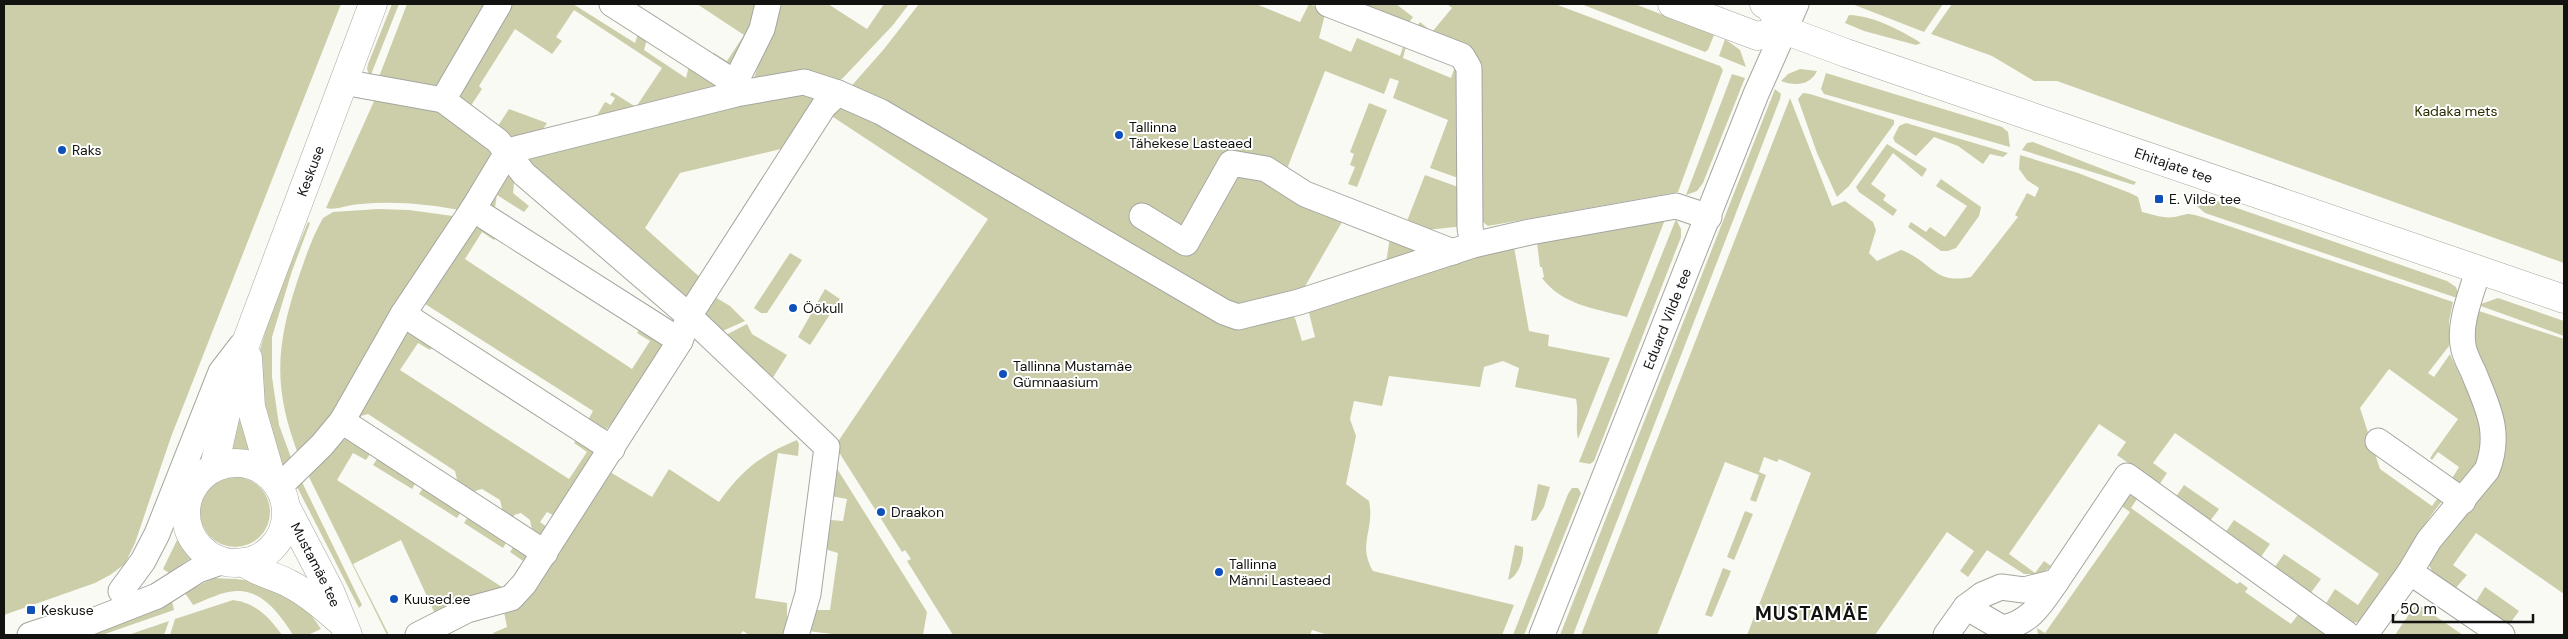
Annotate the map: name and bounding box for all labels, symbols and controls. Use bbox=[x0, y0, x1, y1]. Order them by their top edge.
park label: Kadaka mets bbox=[2415, 102, 2497, 120]
place label: Tallinna Tähekese Lasteaed bbox=[1129, 118, 1252, 152]
marker: Tallinna Tähekese Lasteaed bbox=[1113, 129, 1125, 141]
place label: Raks bbox=[72, 141, 101, 159]
street label: Keskuse bbox=[293, 143, 328, 199]
marker: Raks bbox=[56, 144, 68, 156]
street label: Ehitajate tee bbox=[2132, 144, 2215, 187]
place label: E. Vilde tee bbox=[2169, 190, 2241, 208]
marker: E. Vilde tee bbox=[2153, 193, 2165, 205]
street label: Eduard Vilde tee bbox=[1639, 266, 1695, 372]
place label: Öökull bbox=[803, 299, 843, 317]
marker: Öökull bbox=[787, 302, 799, 314]
place label: Tallinna Mustamäe Gümnaasium bbox=[1013, 357, 1132, 391]
marker: Tallinna Mustamäe Gümnaasium bbox=[997, 368, 1009, 380]
place label: Draakon bbox=[891, 503, 944, 521]
marker: Draakon bbox=[875, 506, 887, 518]
street label: Mustamäe tee bbox=[287, 519, 345, 610]
place label: Tallinna Männi Lasteaed bbox=[1229, 555, 1331, 589]
marker: Tallinna Männi Lasteaed bbox=[1213, 566, 1225, 578]
place label: Kuused.ee bbox=[404, 590, 470, 608]
scale bar bbox=[2393, 592, 2533, 624]
marker: Kuused.ee bbox=[388, 593, 400, 605]
text: 50 m bbox=[2400, 599, 2437, 619]
place label: Keskuse bbox=[41, 601, 94, 619]
district label: MUSTAMÄE bbox=[1755, 601, 1869, 626]
marker: Keskuse bbox=[25, 604, 37, 616]

